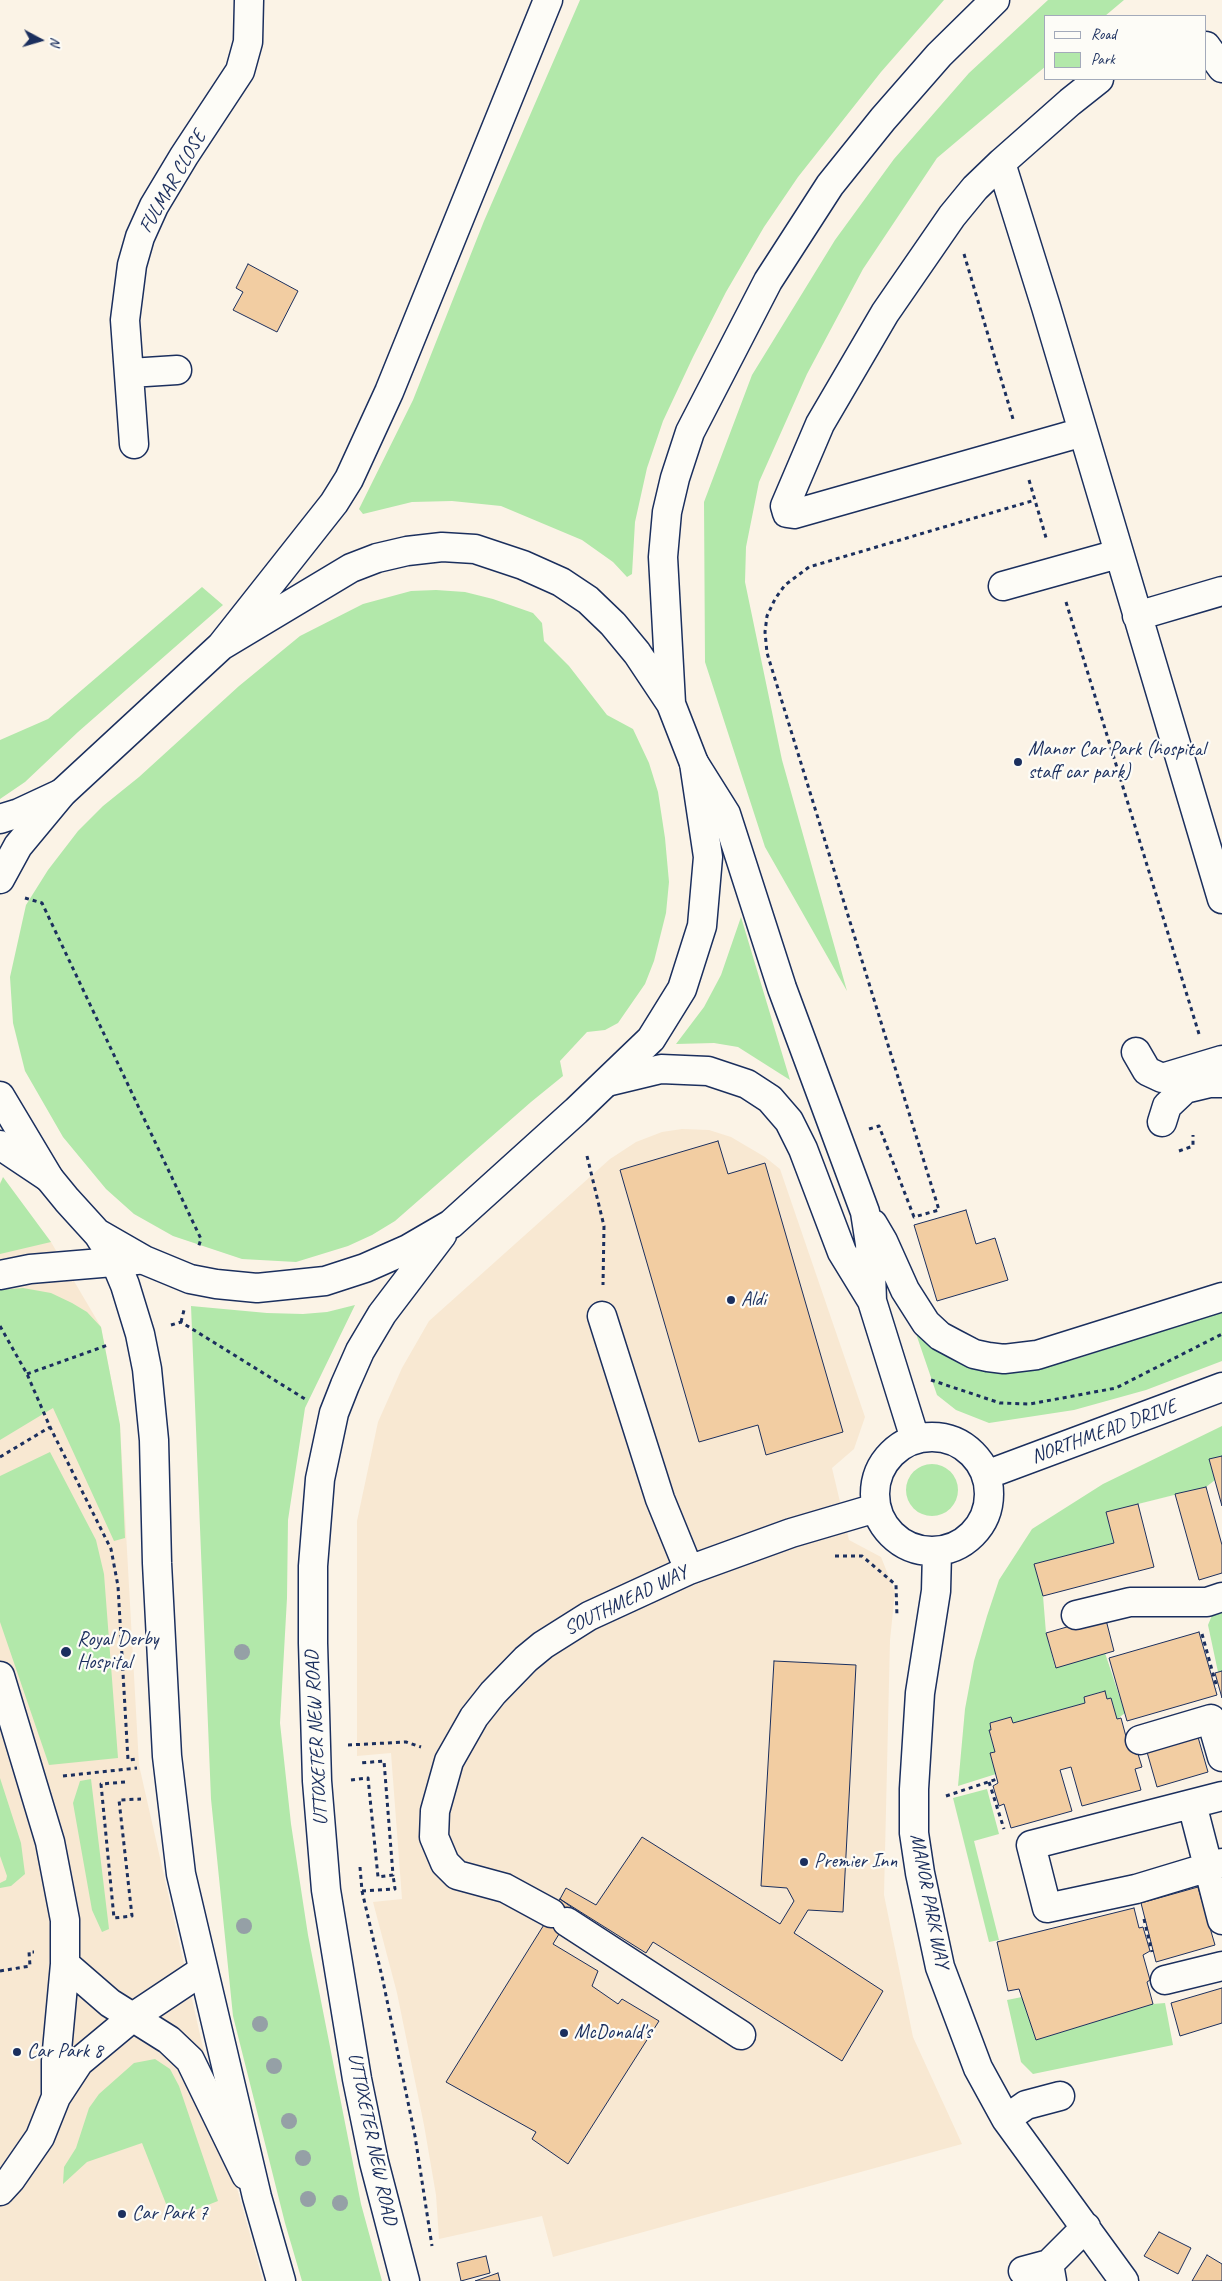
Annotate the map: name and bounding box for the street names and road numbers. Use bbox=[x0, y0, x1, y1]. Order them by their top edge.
street label: FULMAR CLOSE bbox=[134, 127, 212, 237]
street label: NORTHMEAD DRIVE bbox=[1028, 1395, 1180, 1469]
street label: SOUTHMEAD WAY bbox=[560, 1561, 692, 1641]
street label: UTTOXETER NEW ROAD bbox=[300, 1650, 334, 1826]
street label: MANOR PARK WAY bbox=[904, 1832, 954, 1970]
street label: UTTOXETER NEW ROAD bbox=[342, 2051, 402, 2227]

